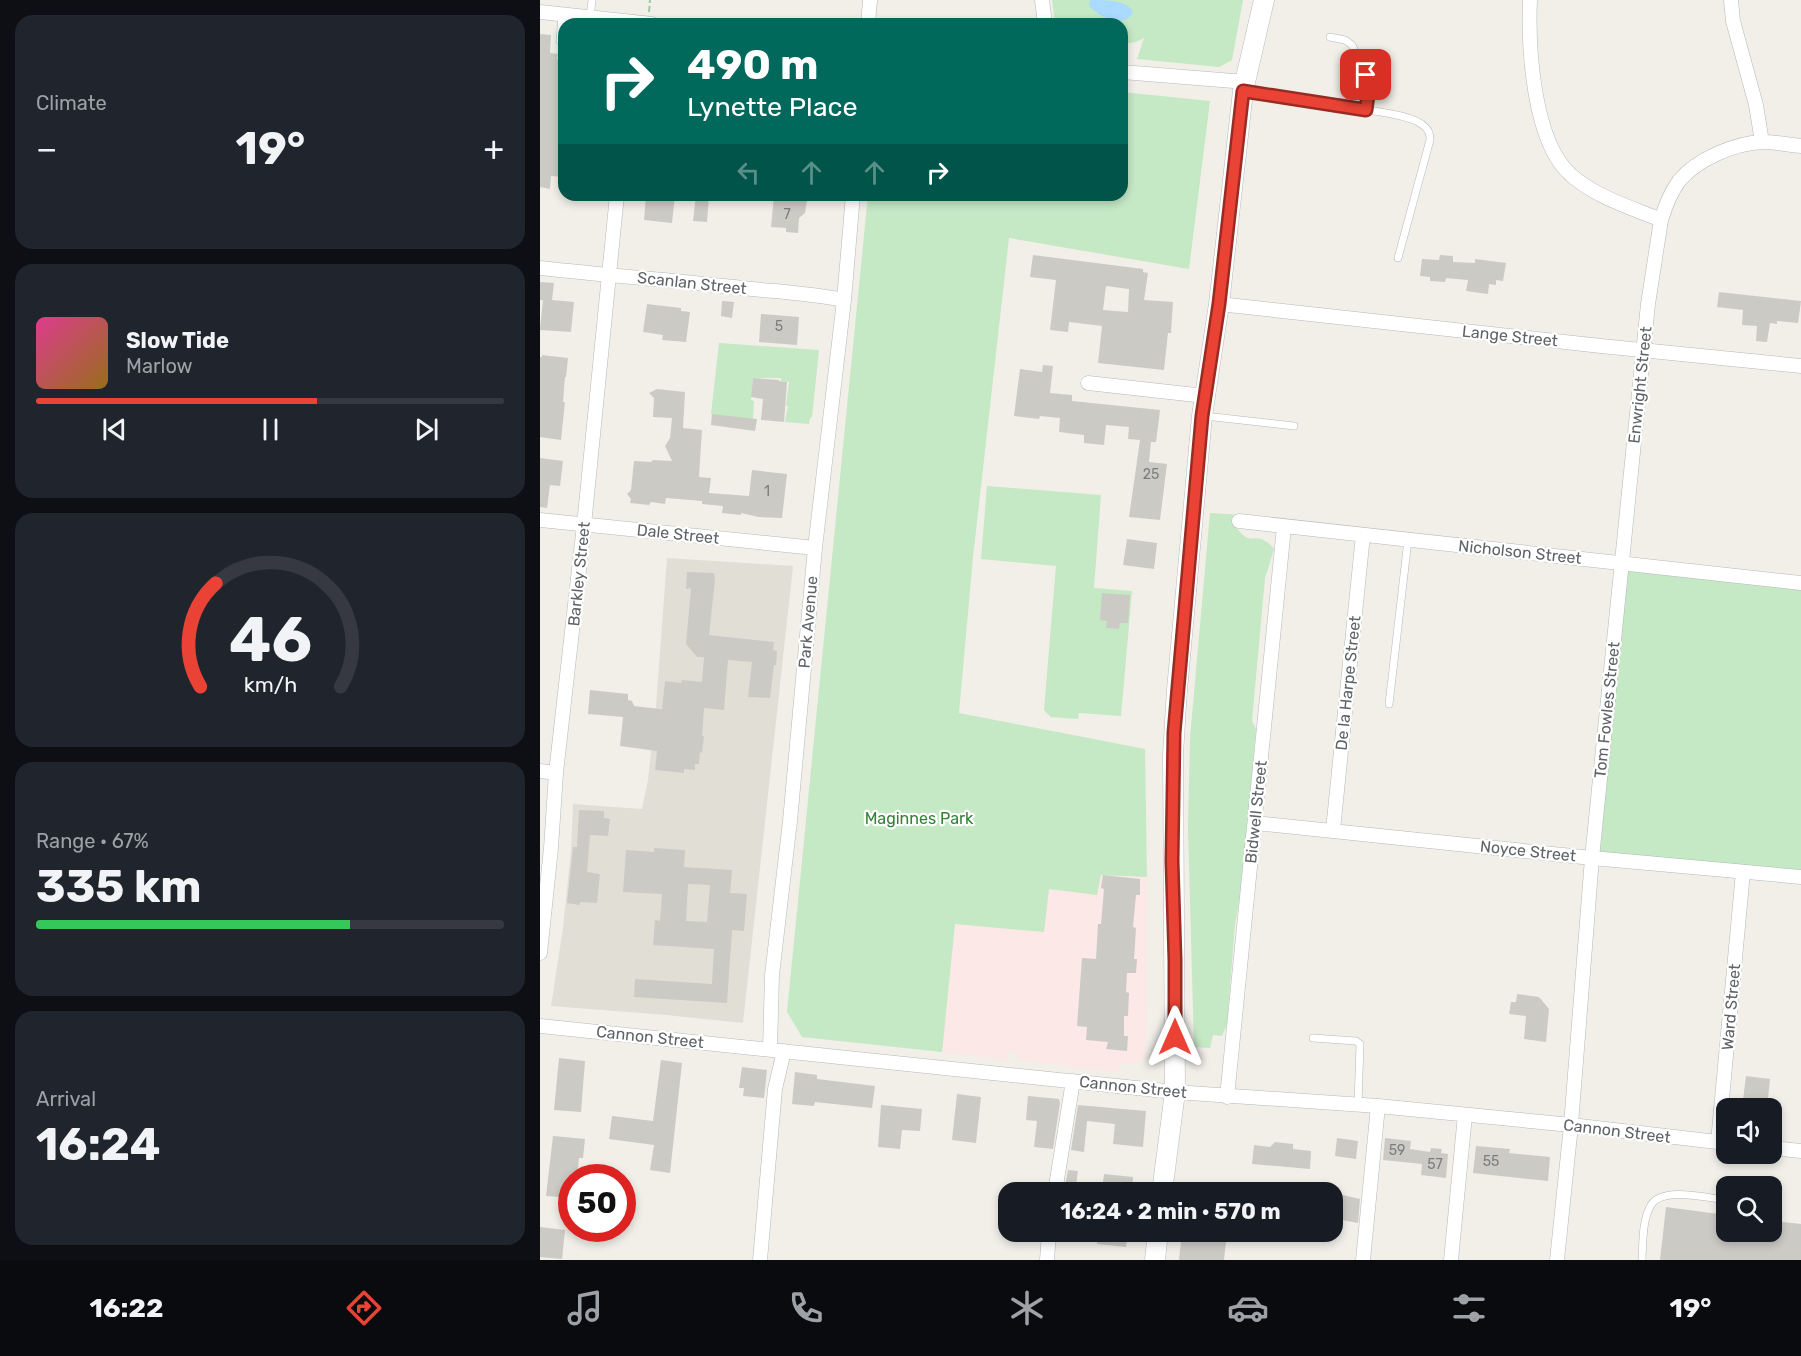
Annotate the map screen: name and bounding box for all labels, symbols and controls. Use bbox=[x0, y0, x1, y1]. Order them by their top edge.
text: 490 m bbox=[687, 40, 818, 90]
icon: right bbox=[588, 42, 666, 120]
pin bbox=[1340, 49, 1391, 100]
icon: arrive bbox=[1349, 58, 1382, 91]
text: Climate bbox=[36, 91, 107, 115]
text: Lynette Place bbox=[687, 91, 858, 123]
text: 19° bbox=[236, 122, 305, 175]
text: − bbox=[36, 129, 57, 168]
text: + bbox=[483, 129, 504, 168]
icon: left bbox=[732, 156, 765, 189]
icon: ahead bbox=[795, 156, 828, 189]
icon: ahead bbox=[858, 156, 891, 189]
icon: right bbox=[921, 156, 954, 189]
house number: 7 bbox=[783, 206, 791, 223]
street label: Scanlan Street bbox=[636, 268, 748, 298]
house number: 5 bbox=[775, 318, 783, 335]
street label: Lange Street bbox=[1461, 322, 1559, 350]
street label: Enwright Street bbox=[1624, 325, 1656, 445]
text: Slow Tide bbox=[126, 327, 229, 354]
text: Marlow bbox=[126, 354, 193, 378]
icon: previous bbox=[98, 413, 131, 446]
icon: pause bbox=[254, 413, 287, 446]
icon: next bbox=[410, 413, 443, 446]
house number: 25 bbox=[1143, 466, 1159, 483]
house number: 1 bbox=[764, 483, 770, 500]
street label: Dale Street bbox=[636, 520, 720, 548]
street label: Barkley Street bbox=[564, 521, 594, 627]
street label: Nicholson Street bbox=[1457, 536, 1583, 568]
street label: Park Avenue bbox=[794, 575, 822, 669]
text: 46 bbox=[228, 603, 312, 677]
street label: De la Harpe Street bbox=[1331, 615, 1365, 751]
street label: Tom Fowles Street bbox=[1590, 641, 1624, 779]
text: km/h bbox=[243, 672, 297, 697]
street label: Bidwell Street bbox=[1241, 759, 1271, 865]
park label: Maginnes Park bbox=[865, 809, 974, 828]
text: Range · 67% bbox=[36, 829, 149, 853]
street label: Noyce Street bbox=[1479, 837, 1577, 865]
text: 335 km bbox=[36, 860, 202, 913]
street label: Ward Street bbox=[1718, 963, 1744, 1051]
position arrow bbox=[1143, 1005, 1207, 1069]
street label: Cannon Street bbox=[595, 1022, 705, 1052]
street label: Cannon Street bbox=[1078, 1072, 1188, 1102]
text: Arrival bbox=[36, 1087, 96, 1111]
map controls bbox=[1716, 1098, 1782, 1242]
button: sound bbox=[1716, 1098, 1782, 1164]
street label: Cannon Street bbox=[1562, 1115, 1672, 1147]
text: 16:24 bbox=[36, 1118, 161, 1171]
house number: 59 bbox=[1389, 1142, 1405, 1159]
house number: 55 bbox=[1483, 1153, 1499, 1170]
house number: 57 bbox=[1427, 1156, 1443, 1173]
speed limit sign: 50 bbox=[558, 1164, 636, 1242]
button: search bbox=[1716, 1176, 1782, 1242]
text: 16:24 · 2 min · 570 m bbox=[1060, 1198, 1281, 1225]
icon: directions bbox=[343, 1287, 385, 1329]
icon: music bbox=[564, 1287, 606, 1329]
icon: phone bbox=[785, 1287, 827, 1329]
icon: climate bbox=[1006, 1287, 1048, 1329]
icon: car bbox=[1227, 1287, 1269, 1329]
icon: filters bbox=[1448, 1287, 1490, 1329]
text: 16:22 bbox=[90, 1292, 164, 1324]
text: 19° bbox=[1670, 1292, 1711, 1324]

